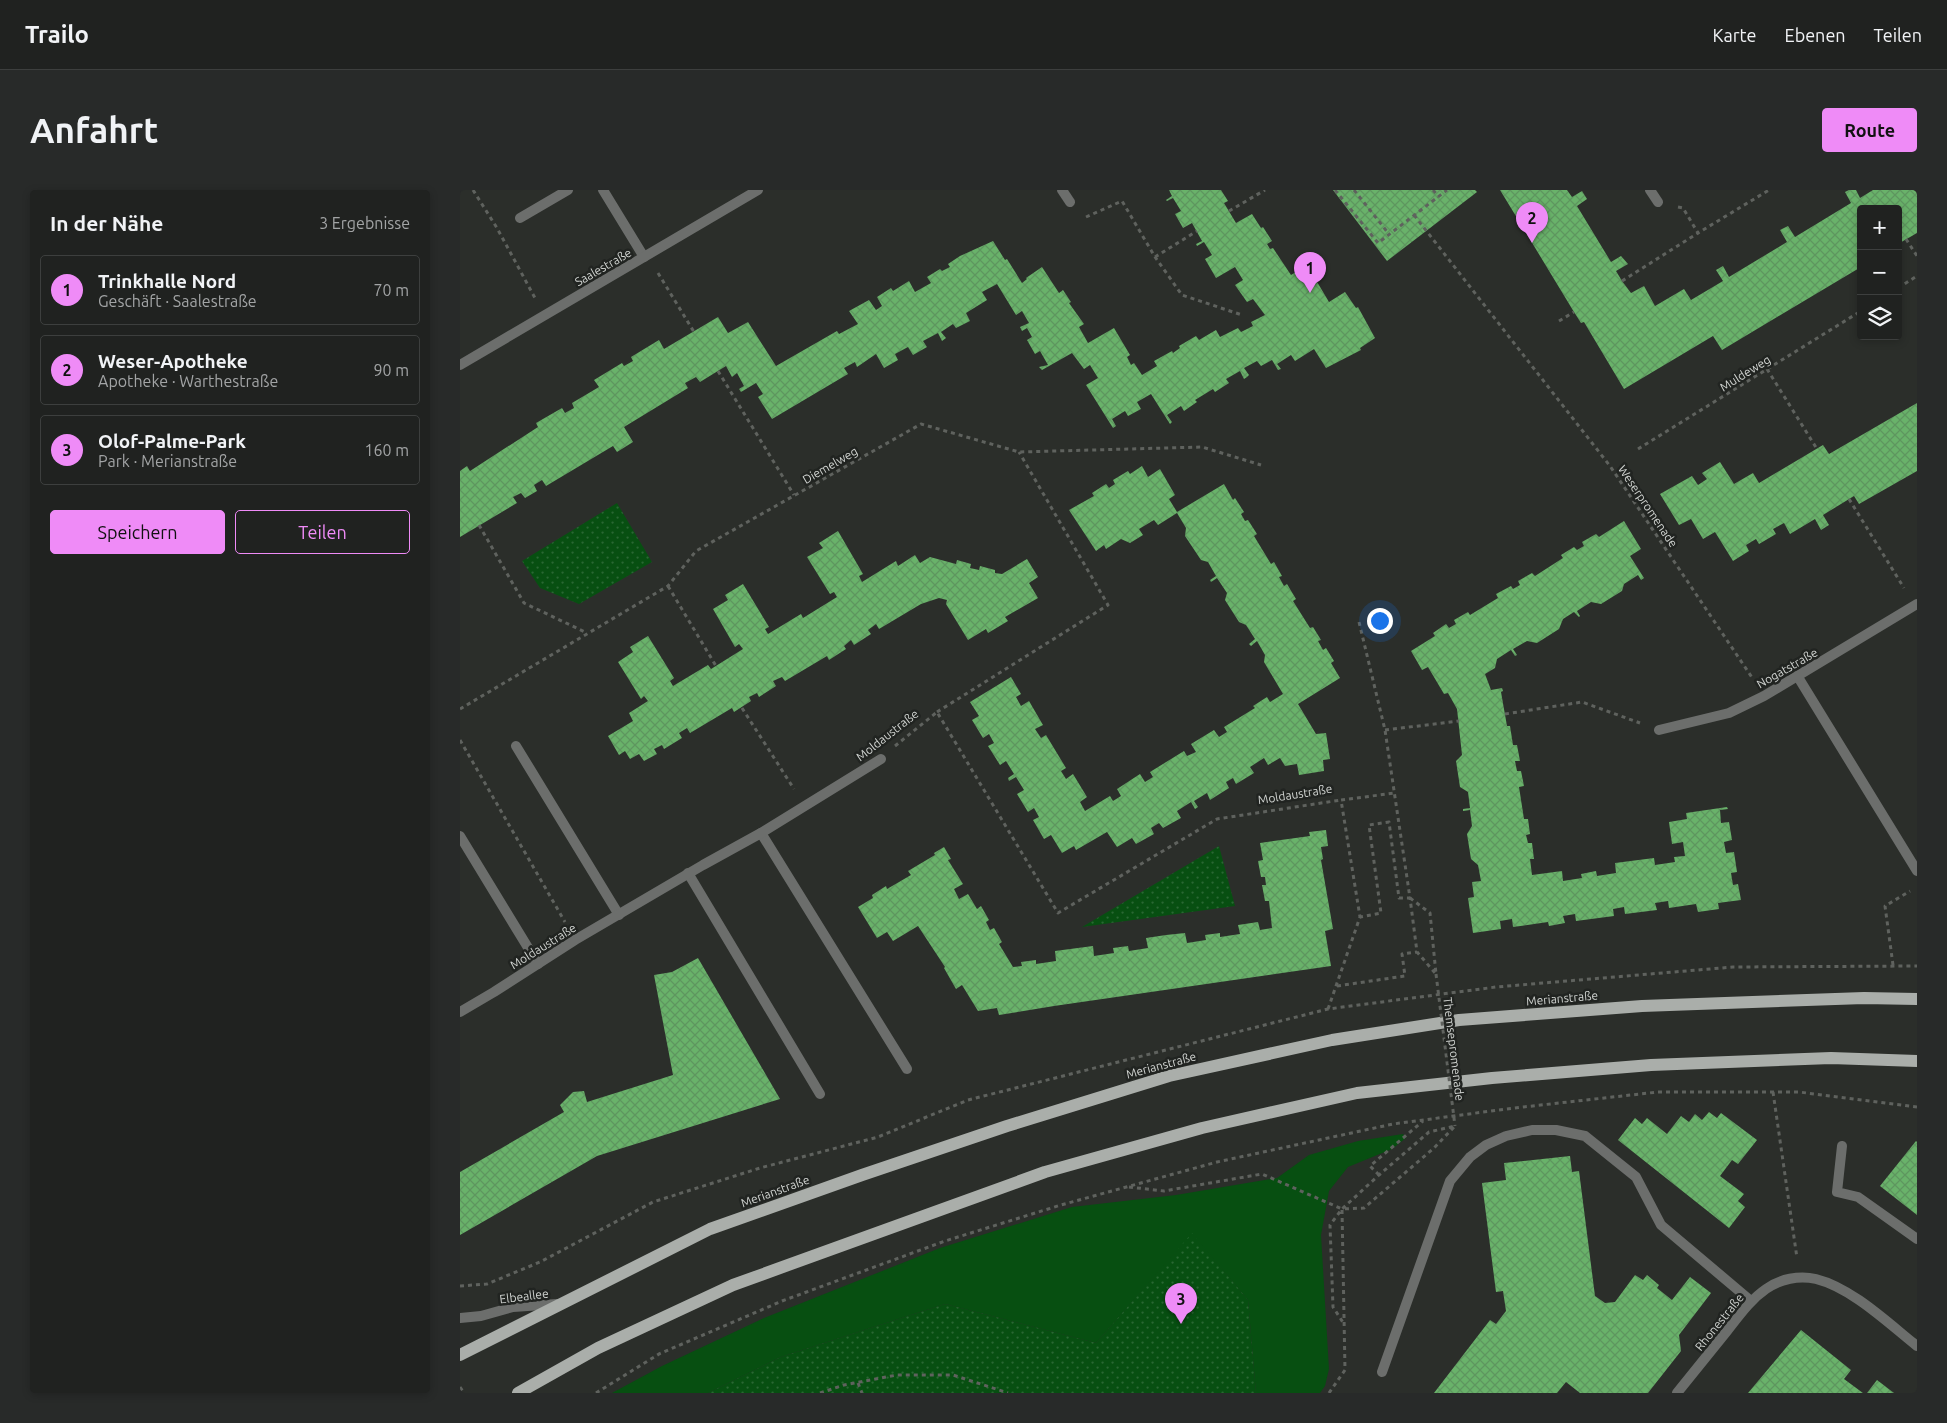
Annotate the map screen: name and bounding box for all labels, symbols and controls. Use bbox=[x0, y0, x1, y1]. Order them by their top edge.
text: Trailo bbox=[25, 21, 89, 48]
text: Karte bbox=[1713, 25, 1757, 45]
text: Ebenen bbox=[1785, 25, 1846, 45]
text: Teilen bbox=[1874, 25, 1922, 45]
button: Route bbox=[1822, 108, 1917, 152]
text: Anfahrt bbox=[30, 110, 158, 150]
pin: 2 bbox=[1516, 202, 1548, 243]
map controls bbox=[1857, 205, 1902, 340]
button: + bbox=[1857, 205, 1902, 250]
text: In der Nähe bbox=[50, 211, 163, 235]
text: 3 Ergebnisse bbox=[319, 214, 410, 232]
street label: Saalestraße bbox=[573, 246, 633, 288]
button: − bbox=[1857, 250, 1902, 295]
pin: 1 bbox=[1294, 252, 1326, 293]
text: Trinkhalle Nord bbox=[98, 270, 236, 292]
text: 1 bbox=[62, 281, 72, 299]
text: 70 m bbox=[373, 281, 409, 299]
text: Geschäft · Saalestraße bbox=[98, 292, 257, 310]
button: layers bbox=[1857, 295, 1902, 340]
text: Weser-Apotheke bbox=[98, 350, 248, 372]
street label: Muldeweg bbox=[1717, 352, 1773, 394]
text: 2 bbox=[62, 361, 72, 379]
text: 90 m bbox=[373, 361, 409, 379]
text: Apotheke · Warthestraße bbox=[98, 372, 278, 390]
text: Olof-Palme-Park bbox=[98, 430, 246, 452]
text: 3 bbox=[62, 441, 72, 459]
text: 160 m bbox=[364, 441, 409, 459]
street label: Diemelweg bbox=[800, 444, 860, 486]
text: Park · Merianstraße bbox=[98, 452, 237, 470]
street label: Weserpromenade bbox=[1616, 463, 1680, 549]
button: Speichern bbox=[50, 510, 225, 554]
button: Teilen bbox=[235, 510, 410, 554]
your location bbox=[1367, 608, 1393, 634]
street label: Nogatstraße bbox=[1754, 645, 1820, 691]
street label: Moldaustraße bbox=[853, 707, 921, 763]
street label: Moldaustraße bbox=[1257, 782, 1333, 806]
street label: Moldaustraße bbox=[508, 921, 578, 971]
street label: Merianstraße bbox=[1526, 988, 1598, 1008]
street label: Themsepromenade bbox=[1441, 996, 1467, 1102]
street label: Merianstraße bbox=[1125, 1049, 1197, 1081]
street label: Merianstraße bbox=[739, 1173, 811, 1209]
pin: 3 bbox=[1165, 1283, 1197, 1324]
street label: Elbeallee bbox=[499, 1287, 549, 1305]
street label: Rhonestraße bbox=[1692, 1291, 1746, 1353]

